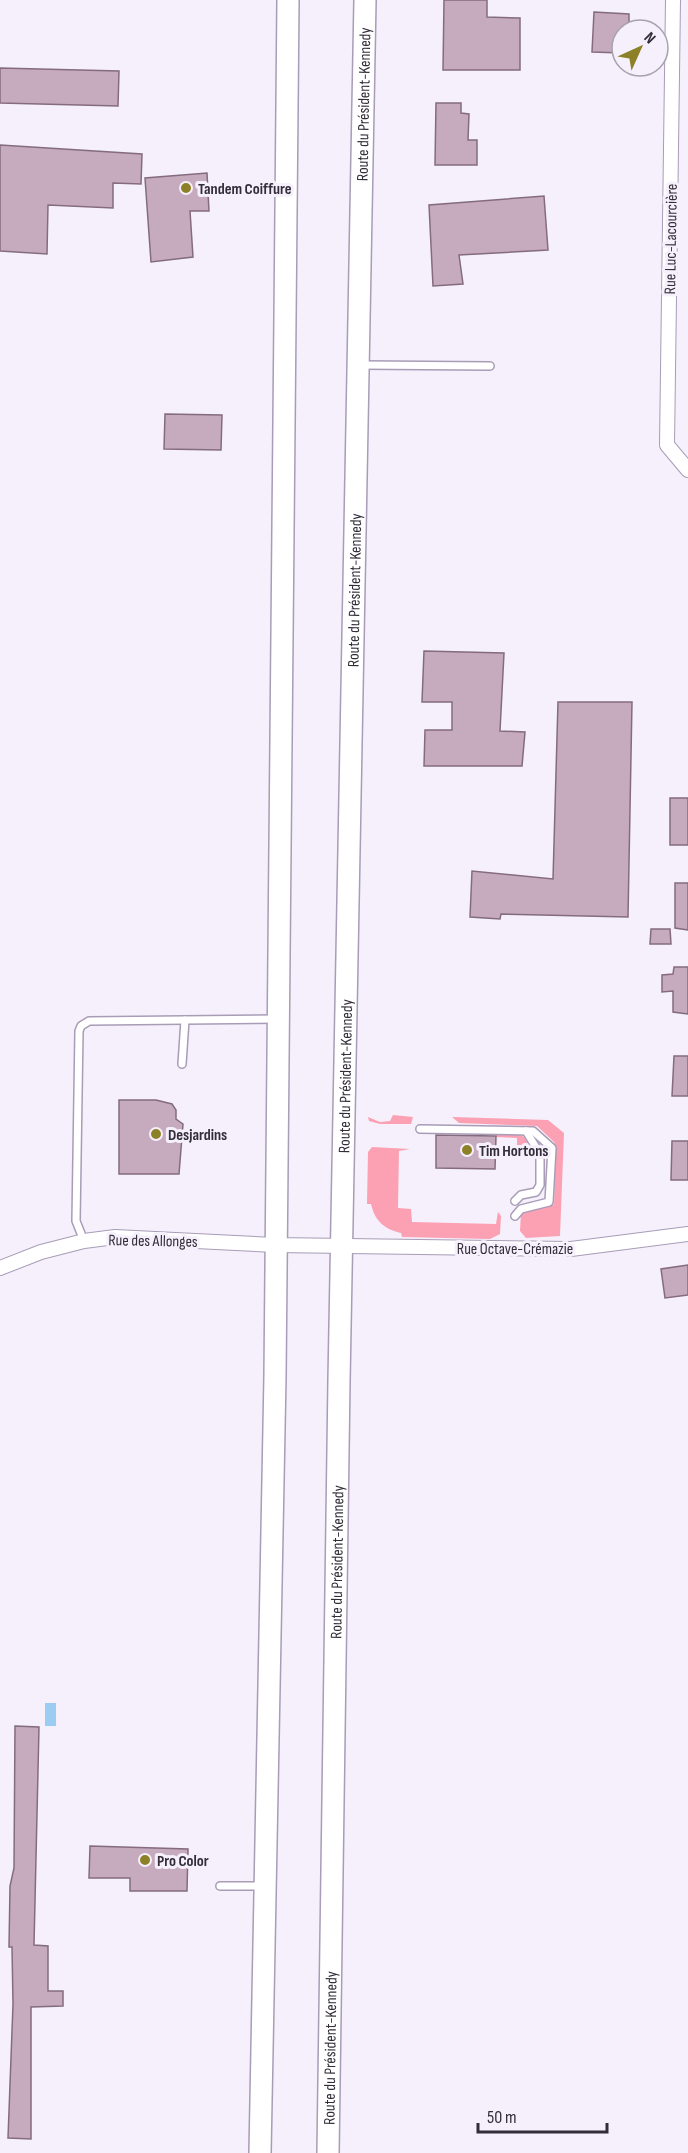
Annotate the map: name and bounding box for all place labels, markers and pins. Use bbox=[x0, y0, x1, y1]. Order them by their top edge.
place label: Tandem Coiffure bbox=[198, 180, 292, 199]
marker: Tandem Coiffure bbox=[179, 181, 193, 195]
place label: Desjardins bbox=[168, 1126, 227, 1145]
marker: Desjardins bbox=[149, 1127, 163, 1141]
place label: Tim Hortons bbox=[479, 1142, 548, 1161]
marker: Tim Hortons bbox=[460, 1143, 474, 1157]
place label: Pro Color bbox=[157, 1852, 209, 1871]
marker: Pro Color bbox=[138, 1853, 152, 1867]

